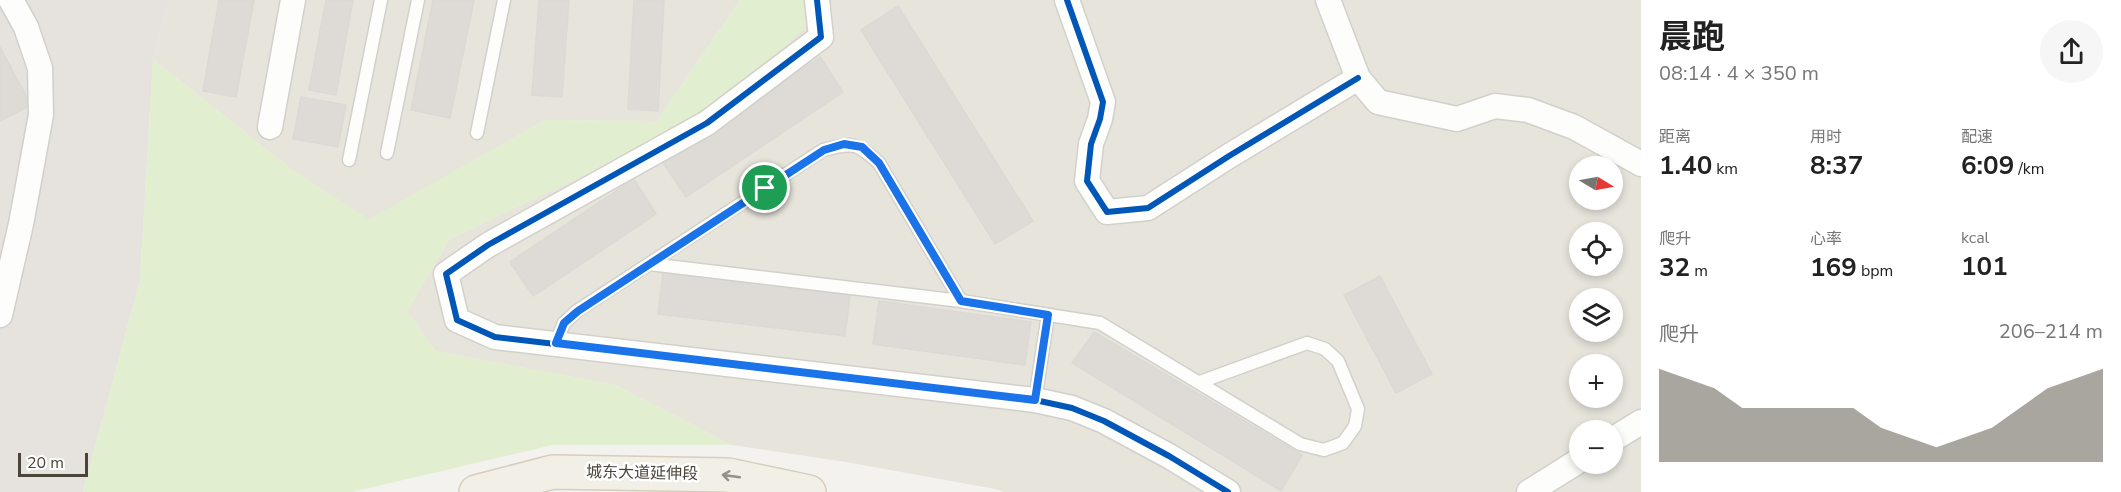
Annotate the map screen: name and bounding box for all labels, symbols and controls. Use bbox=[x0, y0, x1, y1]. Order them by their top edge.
text: 晨跑 bbox=[1659, 15, 1725, 60]
button: share bbox=[2040, 20, 2103, 83]
text: 08:14 · 4 × 350 m bbox=[1659, 60, 1819, 87]
text: 距离 bbox=[1659, 126, 1691, 148]
text: 用时 bbox=[1810, 126, 1842, 148]
text: 配速 bbox=[1961, 126, 1993, 148]
text: 1.40 bbox=[1659, 148, 1712, 183]
text: 8:37 bbox=[1810, 148, 1863, 183]
text: 6:09 bbox=[1961, 148, 2014, 183]
north arrow bbox=[1569, 156, 1623, 210]
map controls bbox=[1569, 156, 1623, 474]
text: km bbox=[1712, 158, 1738, 180]
text: /km bbox=[2014, 158, 2045, 180]
pin bbox=[739, 162, 790, 213]
icon: arrive bbox=[748, 171, 781, 204]
button: locate bbox=[1569, 222, 1623, 276]
text: kcal bbox=[1961, 227, 1989, 249]
text: 爬升 bbox=[1659, 228, 1691, 250]
text: 心率 bbox=[1810, 228, 1842, 250]
text: 101 bbox=[1961, 249, 2008, 284]
text: 32 bbox=[1659, 250, 1690, 285]
text: 169 bbox=[1810, 250, 1857, 285]
text: m bbox=[1690, 260, 1708, 282]
text: bpm bbox=[1857, 260, 1893, 282]
button: layers bbox=[1569, 288, 1623, 342]
text: 206–214 m bbox=[1999, 318, 2103, 345]
text: 爬升 bbox=[1659, 321, 1699, 348]
button: + bbox=[1569, 354, 1623, 408]
button: − bbox=[1569, 420, 1623, 474]
scale bar bbox=[18, 450, 88, 478]
text: 20 m bbox=[27, 452, 64, 474]
street label: 城东大道延伸段 bbox=[586, 461, 698, 485]
one-way arrow bbox=[722, 470, 742, 481]

